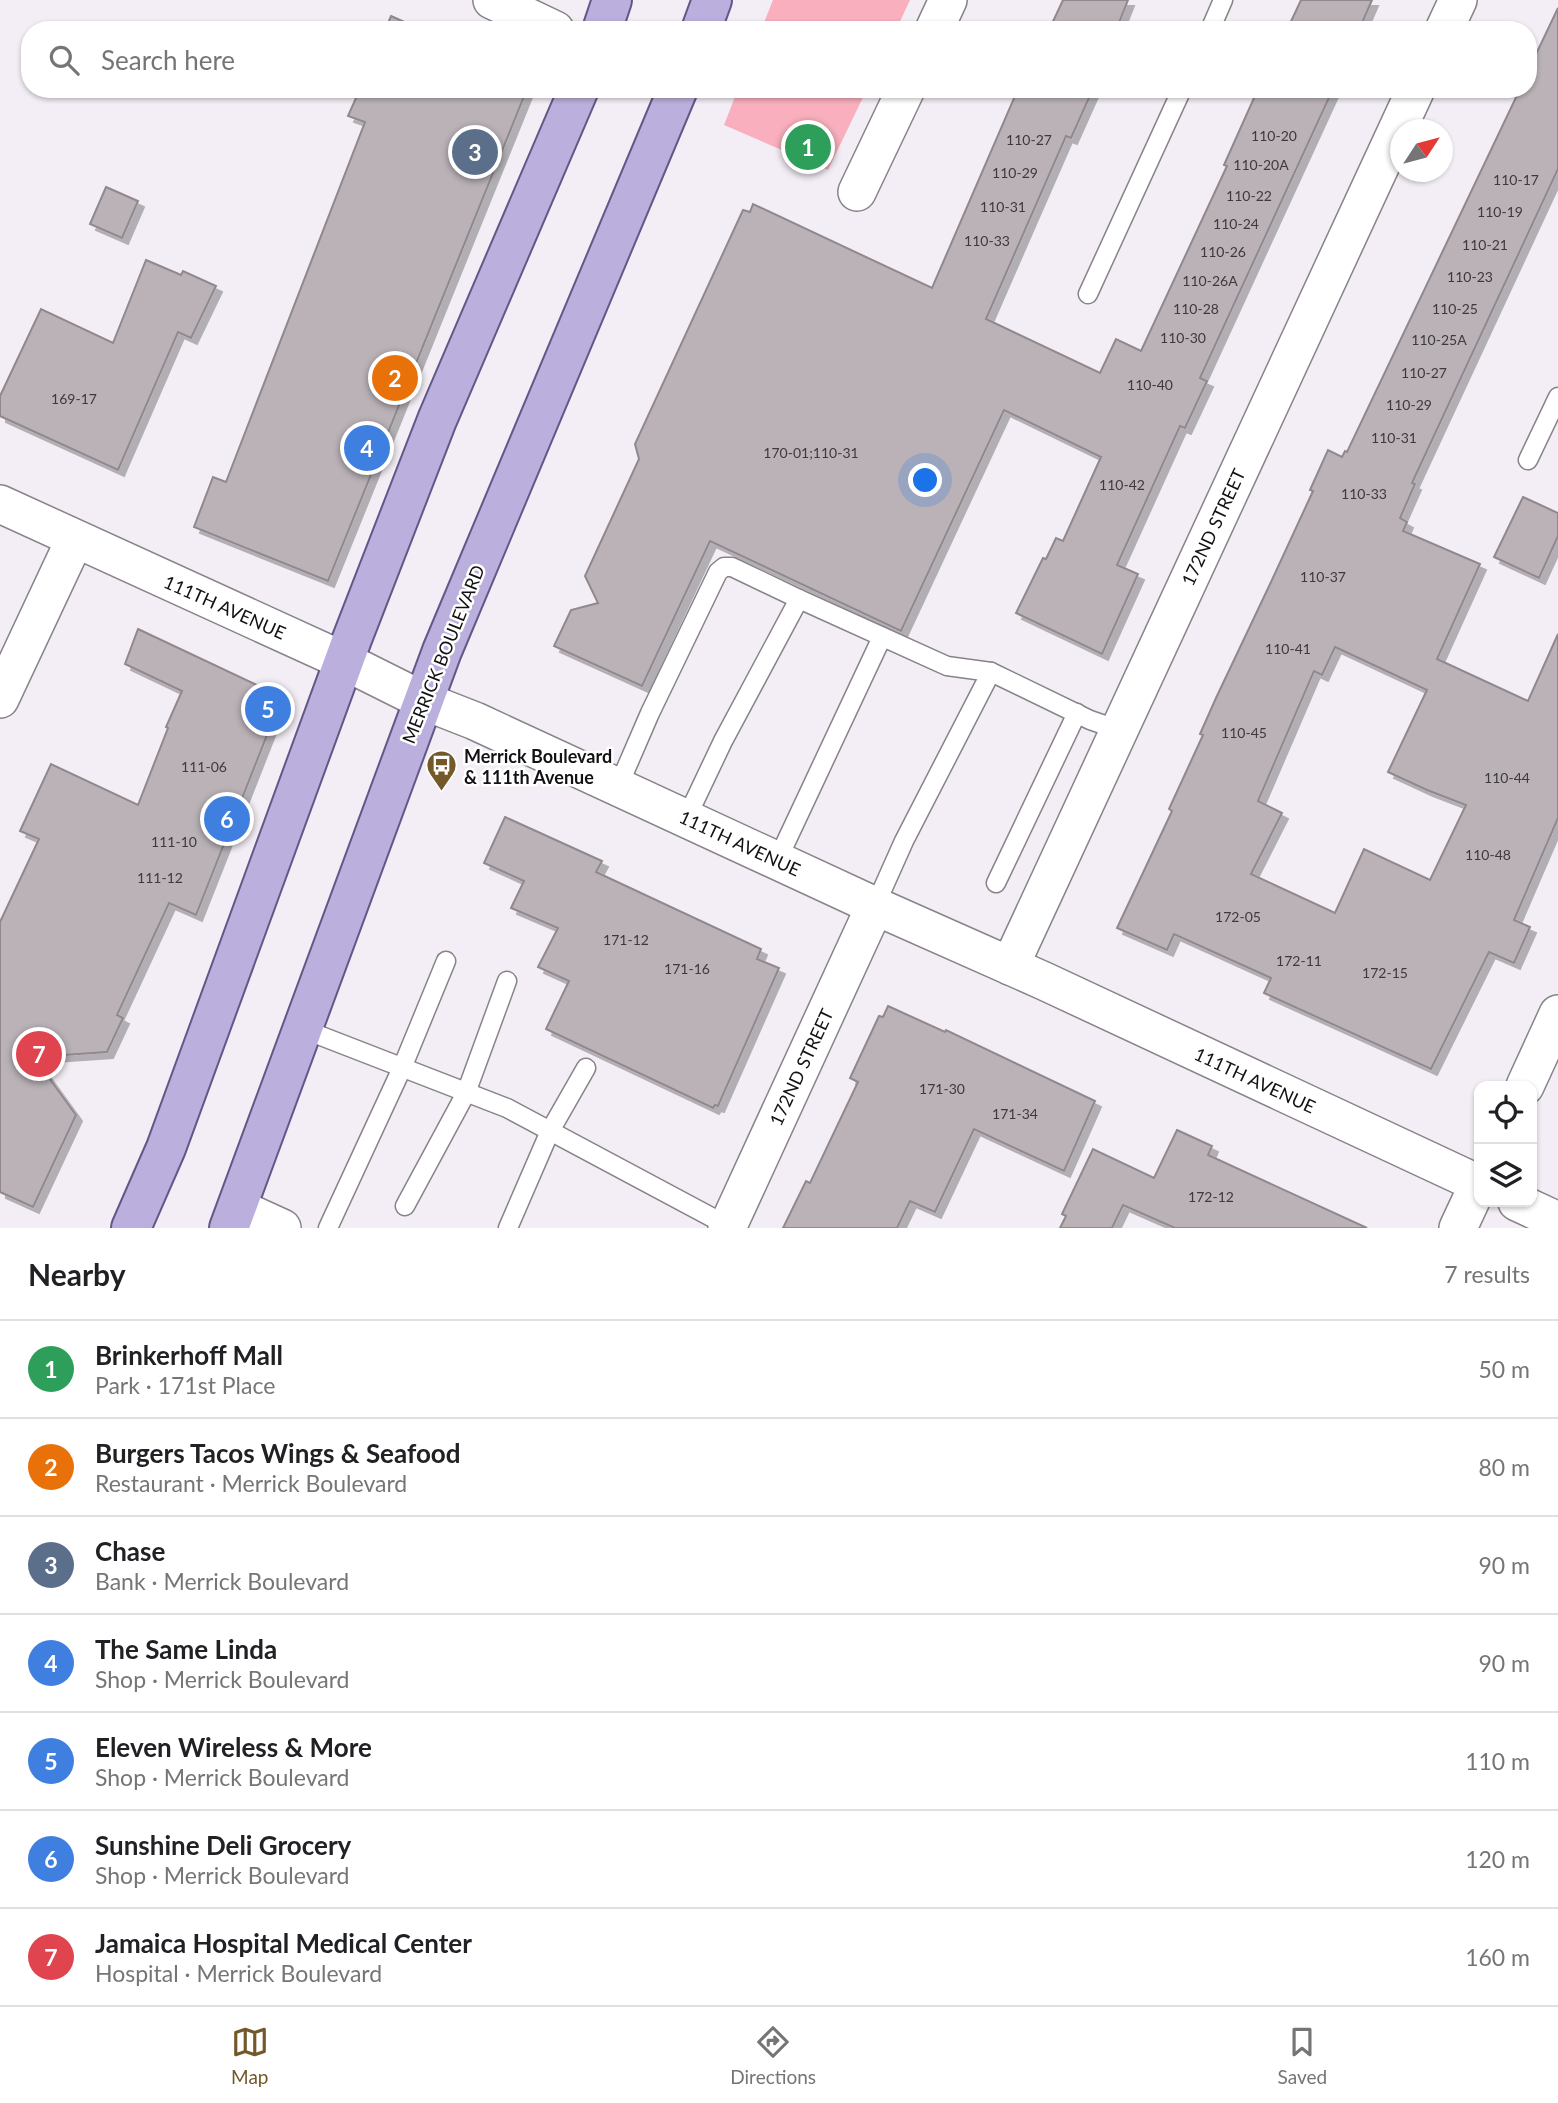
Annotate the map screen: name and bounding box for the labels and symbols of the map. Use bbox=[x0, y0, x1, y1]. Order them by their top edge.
north arrow bbox=[1390, 119, 1453, 182]
pin: 1 bbox=[785, 121, 831, 173]
pin: 3 bbox=[452, 126, 498, 178]
house number: 110-20 bbox=[1251, 127, 1297, 144]
house number: 110-27 bbox=[1006, 131, 1052, 148]
house number: 110-20A bbox=[1233, 156, 1289, 173]
house number: 110-29 bbox=[992, 164, 1038, 181]
house number: 110-17 bbox=[1493, 171, 1539, 188]
house number: 110-22 bbox=[1226, 187, 1272, 204]
house number: 110-31 bbox=[980, 198, 1026, 215]
house number: 110-19 bbox=[1477, 203, 1523, 220]
house number: 110-24 bbox=[1213, 215, 1259, 232]
house number: 110-33 bbox=[964, 232, 1010, 249]
house number: 110-21 bbox=[1462, 236, 1508, 253]
house number: 110-26 bbox=[1200, 243, 1246, 260]
house number: 110-23 bbox=[1447, 268, 1493, 285]
house number: 110-26A bbox=[1182, 272, 1238, 289]
house number: 110-28 bbox=[1173, 300, 1219, 317]
house number: 110-25 bbox=[1432, 300, 1478, 317]
house number: 110-30 bbox=[1160, 329, 1206, 346]
house number: 110-25A bbox=[1411, 331, 1467, 348]
pin: 2 bbox=[372, 352, 418, 404]
house number: 110-27 bbox=[1401, 364, 1447, 381]
house number: 110-40 bbox=[1127, 376, 1173, 393]
house number: 169-17 bbox=[51, 390, 97, 407]
house number: 110-29 bbox=[1386, 396, 1432, 413]
pin: 4 bbox=[344, 422, 390, 474]
house number: 110-31 bbox=[1371, 429, 1417, 446]
house number: 170-01;110-31 bbox=[763, 444, 859, 461]
your location bbox=[908, 463, 942, 497]
street label: 172ND STREET bbox=[1176, 465, 1250, 589]
house number: 110-42 bbox=[1099, 476, 1145, 493]
house number: 110-33 bbox=[1341, 485, 1387, 502]
street label: MERRICK BOULEVARD bbox=[397, 562, 489, 746]
house number: 110-37 bbox=[1300, 568, 1346, 585]
street label: 111TH AVENUE bbox=[161, 570, 289, 644]
house number: 110-41 bbox=[1265, 640, 1311, 657]
pin: 5 bbox=[245, 683, 291, 735]
house number: 110-45 bbox=[1221, 724, 1267, 741]
place label: Merrick Boulevard & 111th Avenue bbox=[464, 745, 612, 788]
bus stop icon: Merrick Boulevard & 111th Avenue bbox=[424, 749, 458, 793]
house number: 111-06 bbox=[181, 758, 227, 775]
house number: 110-44 bbox=[1484, 769, 1530, 786]
pin: 6 bbox=[204, 793, 250, 845]
street label: 111TH AVENUE bbox=[676, 805, 804, 881]
house number: 111-10 bbox=[151, 833, 197, 850]
house number: 110-48 bbox=[1465, 846, 1511, 863]
house number: 111-12 bbox=[137, 869, 183, 886]
house number: 172-05 bbox=[1215, 908, 1261, 925]
house number: 171-12 bbox=[603, 931, 649, 948]
house number: 172-11 bbox=[1276, 952, 1322, 969]
house number: 171-16 bbox=[664, 960, 710, 977]
house number: 172-15 bbox=[1362, 964, 1408, 981]
street label: 172ND STREET bbox=[764, 1005, 838, 1129]
pin: 7 bbox=[16, 1028, 62, 1080]
street label: 111TH AVENUE bbox=[1191, 1042, 1319, 1118]
house number: 171-30 bbox=[919, 1080, 965, 1097]
house number: 171-34 bbox=[992, 1105, 1038, 1122]
house number: 172-12 bbox=[1188, 1188, 1234, 1205]

